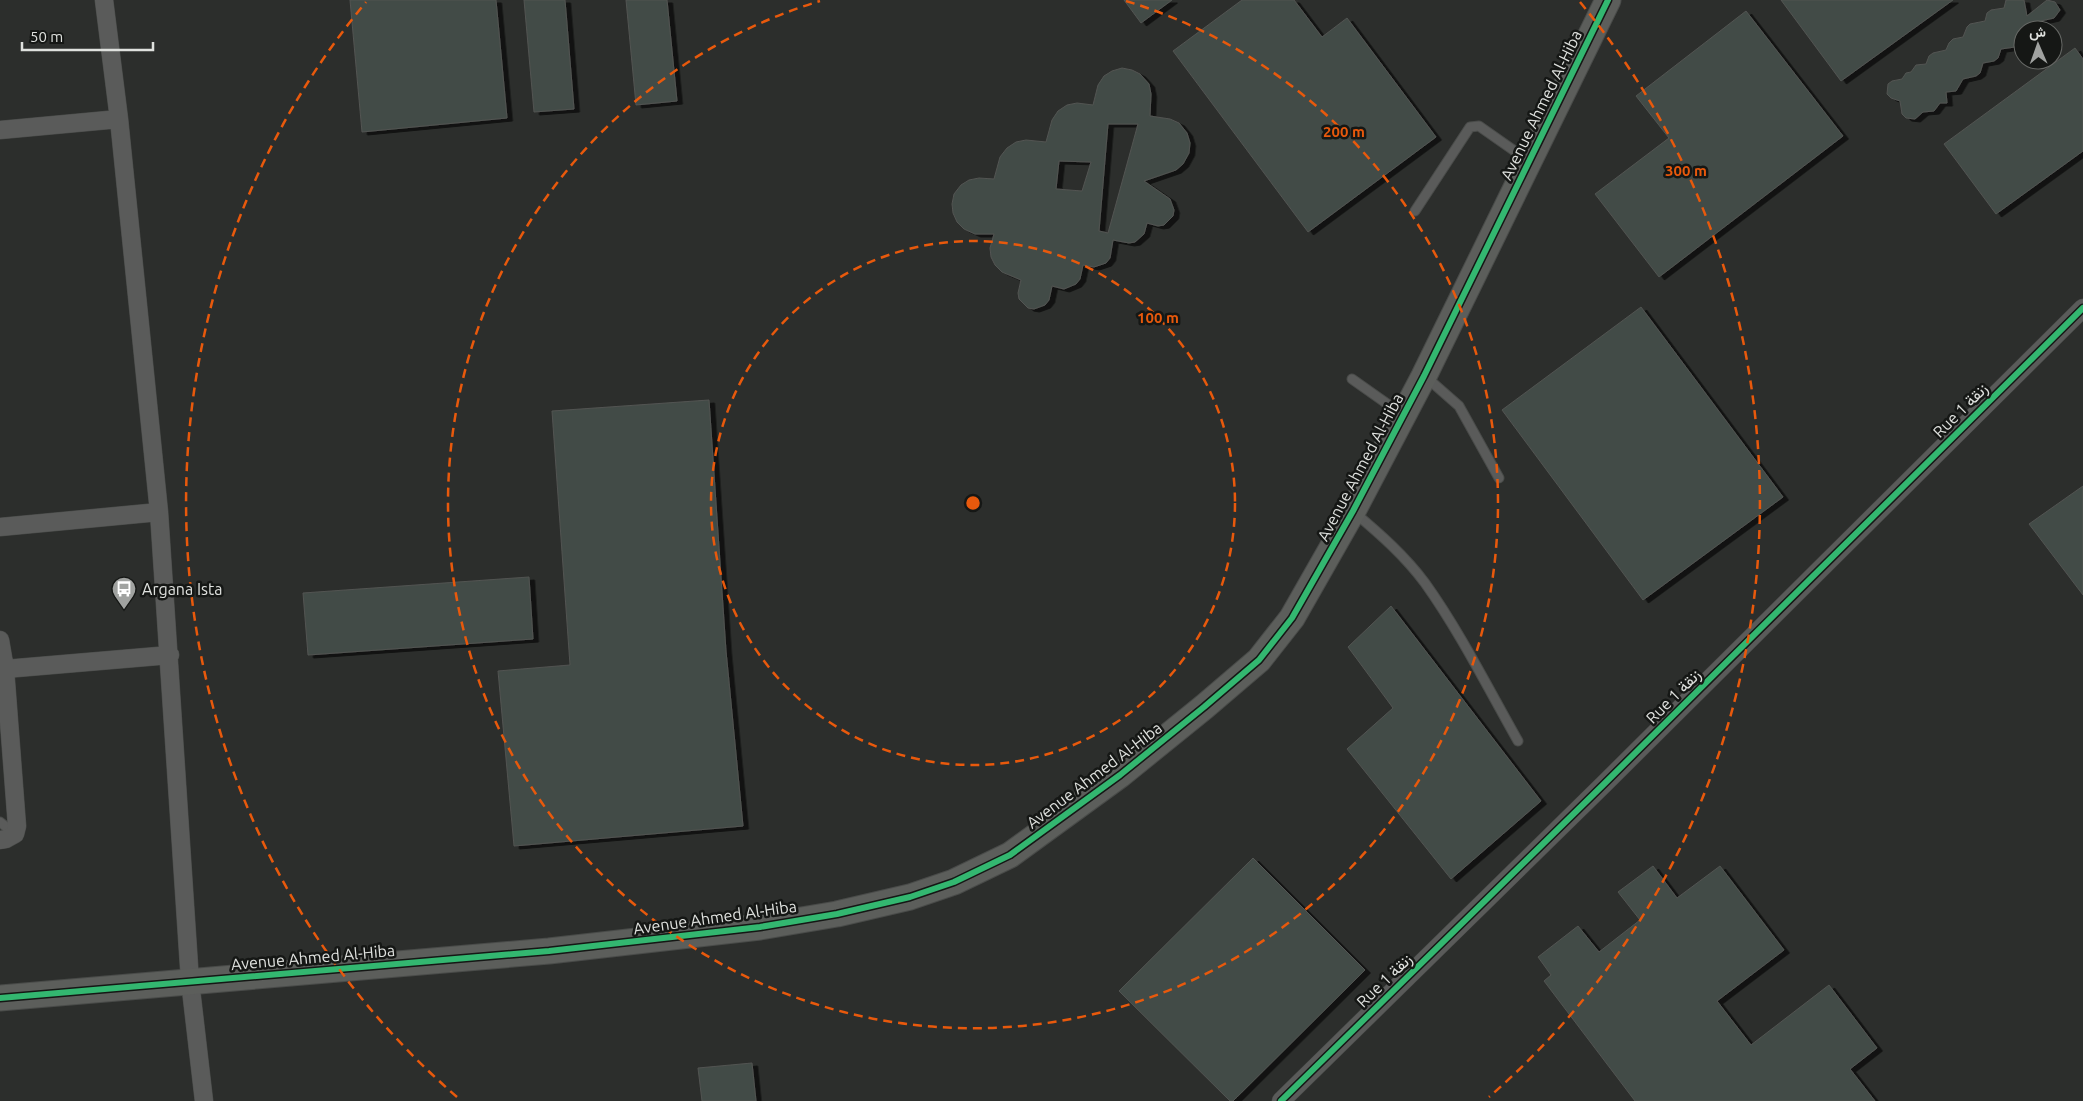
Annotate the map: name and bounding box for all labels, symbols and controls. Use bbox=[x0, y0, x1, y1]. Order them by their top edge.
scale bar bbox=[22, 20, 154, 52]
north arrow bbox=[2013, 20, 2063, 70]
text: ش bbox=[2029, 24, 2046, 41]
street label: Avenue Ahmed Al-Hiba bbox=[1497, 27, 1585, 183]
text: 50 m bbox=[30, 28, 63, 45]
text: 200 m bbox=[1323, 123, 1365, 140]
text: 300 m bbox=[1665, 162, 1707, 179]
text: 100 m bbox=[1137, 309, 1179, 326]
street label: Rue 1 زنقة bbox=[1929, 379, 1992, 442]
street label: Avenue Ahmed Al-Hiba bbox=[1313, 390, 1407, 544]
centre of rings bbox=[964, 494, 982, 512]
bus stop icon: Argana Ista bbox=[111, 576, 137, 610]
place label: Argana Ista bbox=[142, 580, 222, 598]
street label: Rue 1 زنقة bbox=[1642, 665, 1705, 728]
street label: Avenue Ahmed Al-Hiba bbox=[1023, 718, 1165, 832]
street label: Avenue Ahmed Al-Hiba bbox=[632, 897, 798, 937]
street label: Avenue Ahmed Al-Hiba bbox=[230, 941, 396, 973]
street label: Rue 1 زنقة bbox=[1353, 949, 1417, 1012]

